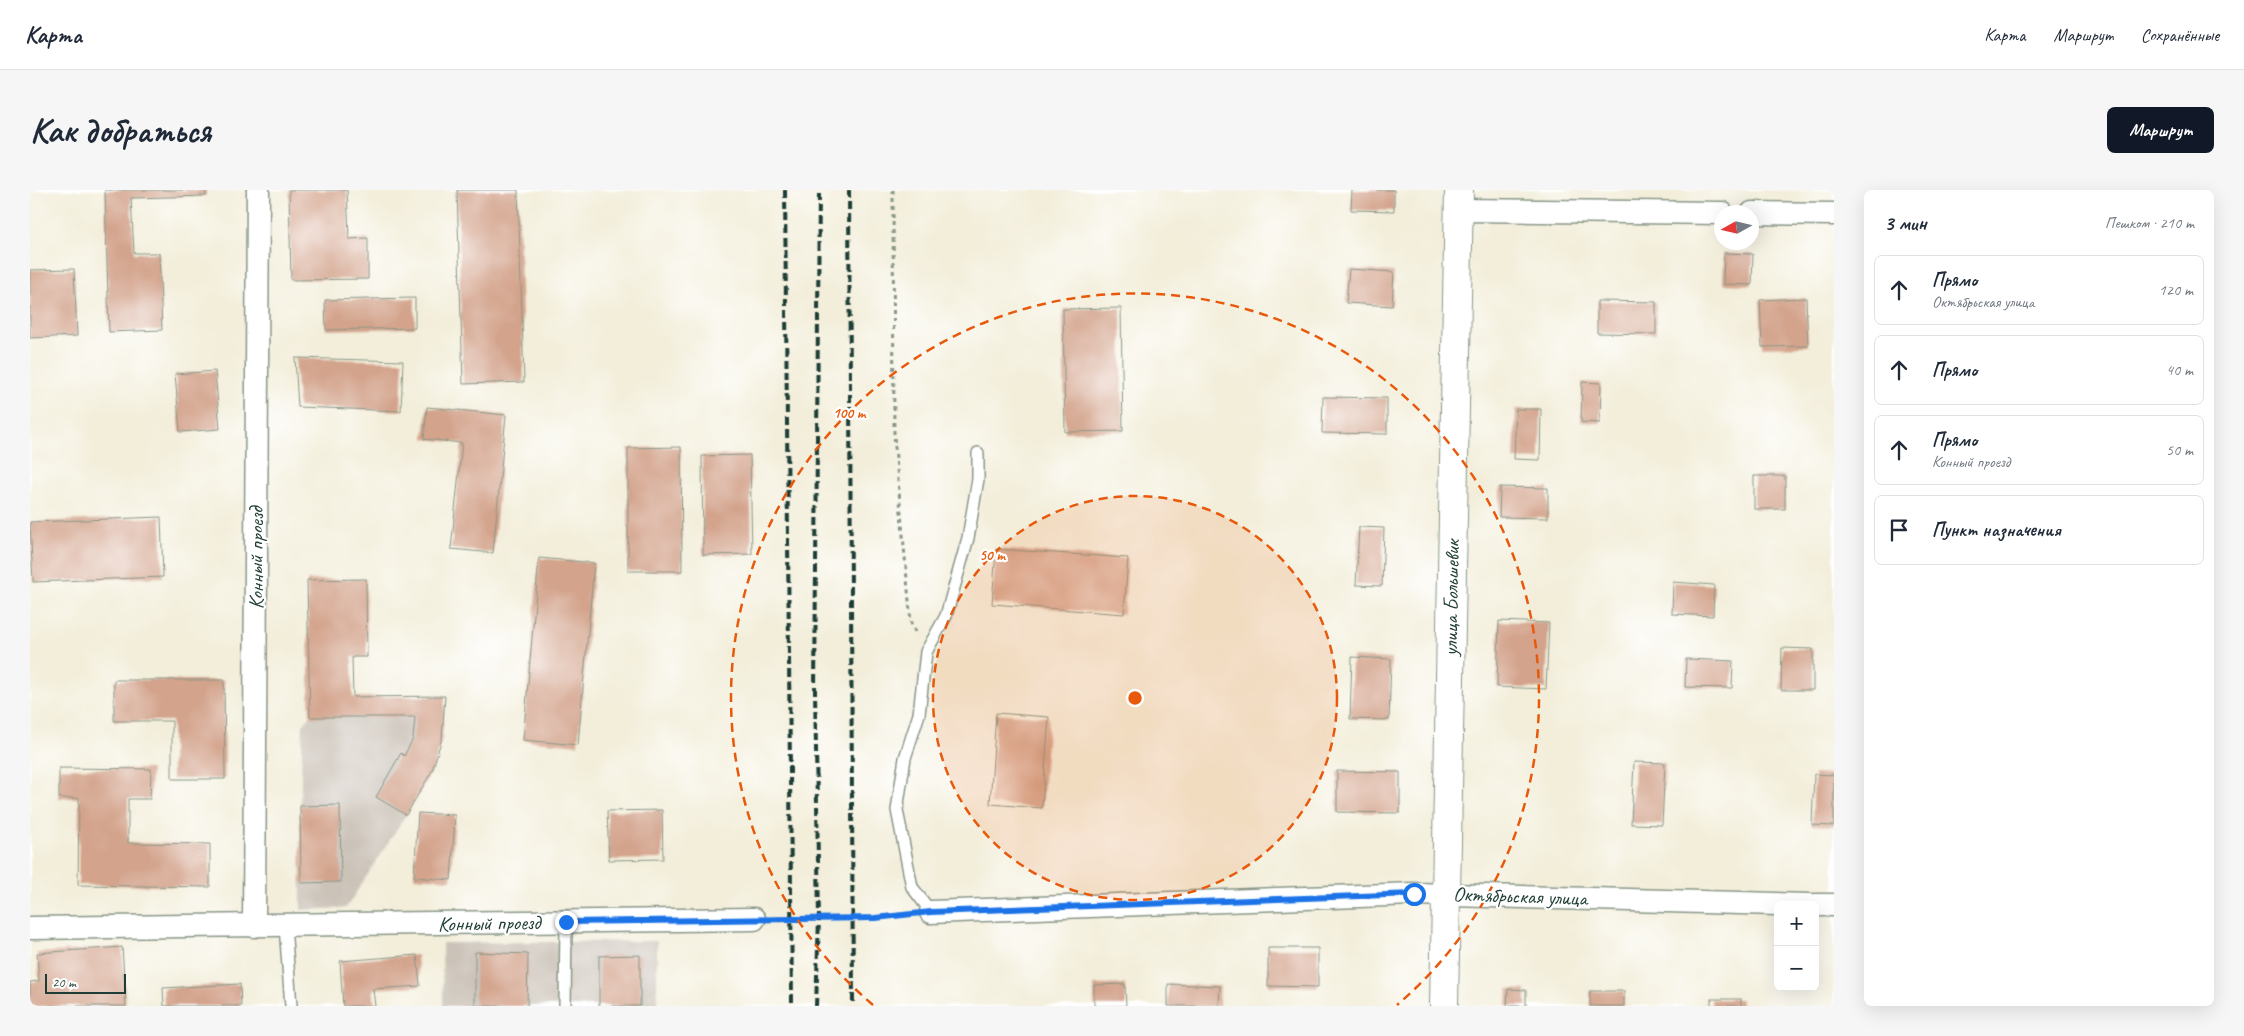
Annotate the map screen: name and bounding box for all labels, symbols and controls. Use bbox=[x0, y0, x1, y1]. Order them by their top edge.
text: Карта bbox=[25, 20, 82, 50]
text: Карта bbox=[1984, 24, 2025, 46]
text: Маршрут bbox=[2053, 24, 2113, 46]
text: Сохранённые bbox=[2141, 24, 2219, 46]
button: Маршрут bbox=[2107, 107, 2214, 153]
text: Как добраться bbox=[30, 108, 211, 153]
north arrow bbox=[1714, 205, 1759, 250]
text: 3 мин bbox=[1884, 210, 1927, 236]
text: Пешком · 210 m bbox=[2105, 213, 2194, 233]
text: Прямо bbox=[1932, 268, 1977, 292]
icon: ahead bbox=[1885, 276, 1913, 304]
text: 120 m bbox=[2159, 280, 2193, 300]
text: Октябрьская улица bbox=[1932, 292, 2034, 312]
icon: ahead bbox=[1885, 356, 1913, 384]
text: Прямо bbox=[1932, 358, 1977, 382]
text: 40 m bbox=[2166, 360, 2193, 380]
text: 100 m bbox=[833, 404, 867, 423]
text: Прямо bbox=[1932, 428, 1977, 452]
icon: ahead bbox=[1885, 436, 1913, 464]
text: 50 m bbox=[2166, 440, 2193, 460]
text: Конный проезд bbox=[1932, 452, 2010, 472]
street label: Конный проезд bbox=[243, 504, 269, 609]
icon: arrive bbox=[1885, 516, 1913, 544]
text: Пункт назначения bbox=[1932, 518, 2061, 542]
street label: улица Большевик bbox=[1437, 537, 1465, 658]
text: 50 m bbox=[979, 546, 1006, 565]
centre of rings bbox=[1126, 689, 1144, 707]
street label: Октябрьская улица bbox=[1453, 881, 1590, 911]
route start bbox=[1403, 883, 1426, 906]
map controls bbox=[1774, 901, 1819, 991]
button: + bbox=[1774, 901, 1819, 946]
street label: Конный проезд bbox=[438, 909, 543, 937]
route end bbox=[555, 911, 578, 934]
button: − bbox=[1774, 946, 1819, 991]
scale bar bbox=[45, 971, 126, 994]
text: 20 m bbox=[52, 974, 76, 991]

